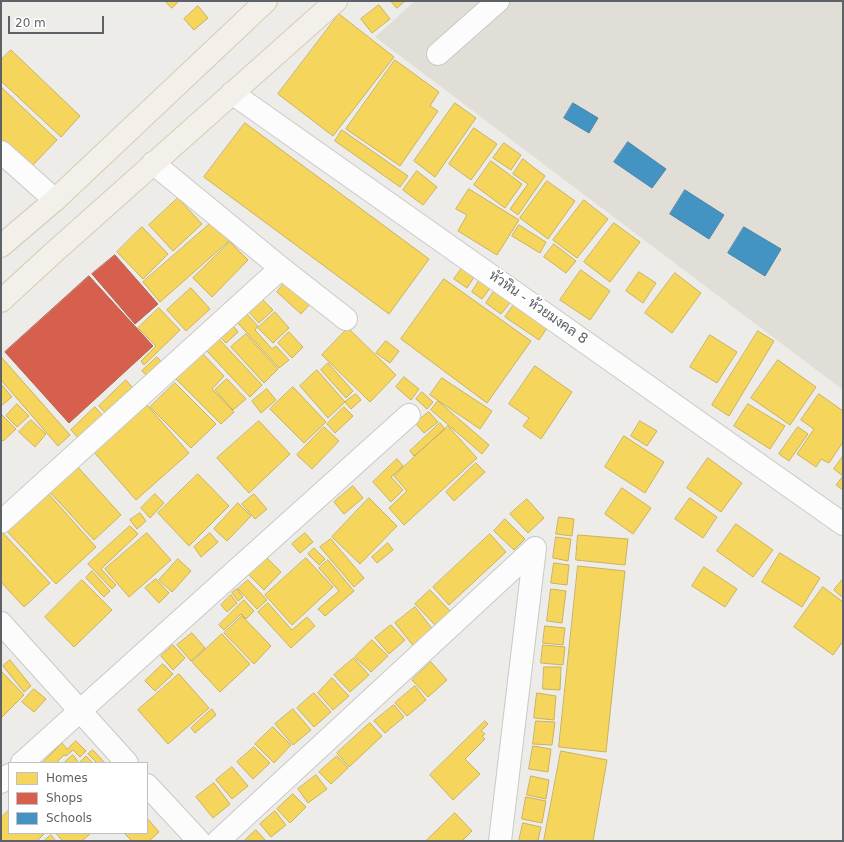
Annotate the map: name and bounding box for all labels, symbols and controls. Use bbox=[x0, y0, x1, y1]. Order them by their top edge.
scale bar bbox=[10, 8, 106, 34]
text: 20 m bbox=[15, 16, 46, 30]
street label: หัวหิน - ห้วยมงคล 8 bbox=[485, 268, 591, 348]
legend bbox=[8, 762, 148, 834]
text: Homes bbox=[46, 771, 88, 785]
text: Shops bbox=[46, 791, 82, 805]
text: Schools bbox=[46, 811, 92, 825]

